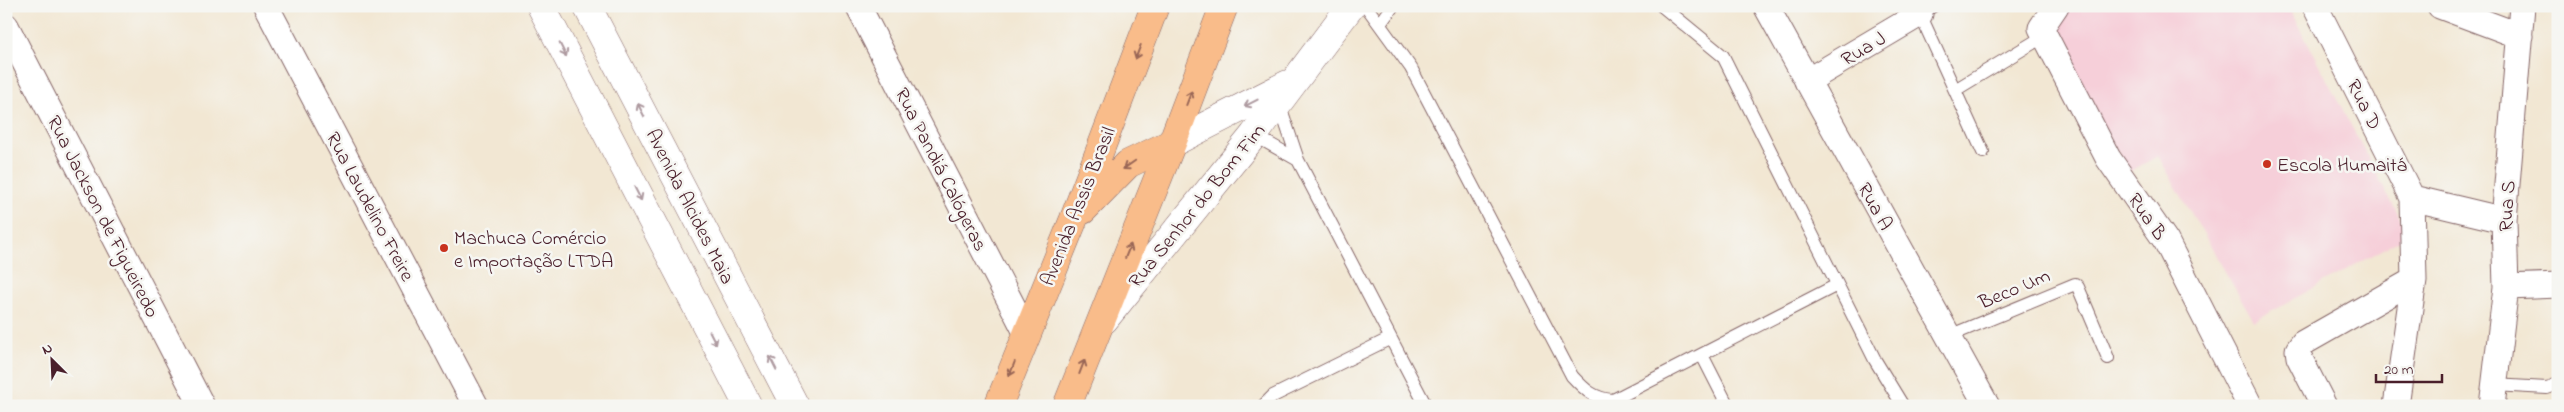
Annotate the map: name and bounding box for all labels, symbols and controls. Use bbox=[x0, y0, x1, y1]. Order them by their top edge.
street label: Rua J bbox=[1836, 25, 1892, 75]
one-way arrow bbox=[558, 42, 568, 57]
one-way arrow bbox=[1133, 44, 1142, 59]
street label: Rua D bbox=[2338, 75, 2388, 135]
street label: Rua Pandiá Calógeras bbox=[885, 83, 994, 257]
one-way arrow bbox=[1185, 91, 1195, 106]
one-way arrow bbox=[1243, 98, 1258, 108]
one-way arrow bbox=[636, 102, 646, 117]
street label: Rua Jackson de Figueiredo bbox=[37, 111, 165, 324]
street label: Rua Senhor do Bom Fim bbox=[1122, 118, 1273, 295]
street label: Avenida Assis Brasil bbox=[1034, 123, 1124, 291]
street label: Avenida Alcides Maia bbox=[637, 124, 741, 290]
street label: Rua Laudelino Freire bbox=[317, 127, 420, 287]
place label: Escola Humaitá bbox=[2277, 152, 2407, 181]
marker: Escola Humaitá bbox=[2261, 158, 2273, 170]
one-way arrow bbox=[1122, 160, 1136, 170]
street label: Rua A bbox=[1849, 178, 1899, 236]
street label: Rua S bbox=[2493, 180, 2524, 232]
one-way arrow bbox=[634, 186, 643, 201]
street label: Rua B bbox=[2119, 188, 2173, 247]
place label: Machuca Comércio e Importação LTDA bbox=[454, 225, 613, 277]
marker: Machuca Comércio e Importação LTDA bbox=[438, 242, 450, 254]
one-way arrow bbox=[1124, 244, 1134, 259]
street label: Beco Um bbox=[1974, 262, 2055, 319]
one-way arrow bbox=[709, 330, 718, 345]
north arrow bbox=[28, 334, 78, 384]
text: N bbox=[39, 338, 56, 361]
scale bar bbox=[2376, 352, 2443, 384]
one-way arrow bbox=[768, 355, 778, 370]
text: 20 m bbox=[2384, 359, 2414, 381]
one-way arrow bbox=[1078, 360, 1087, 375]
one-way arrow bbox=[1007, 361, 1016, 376]

